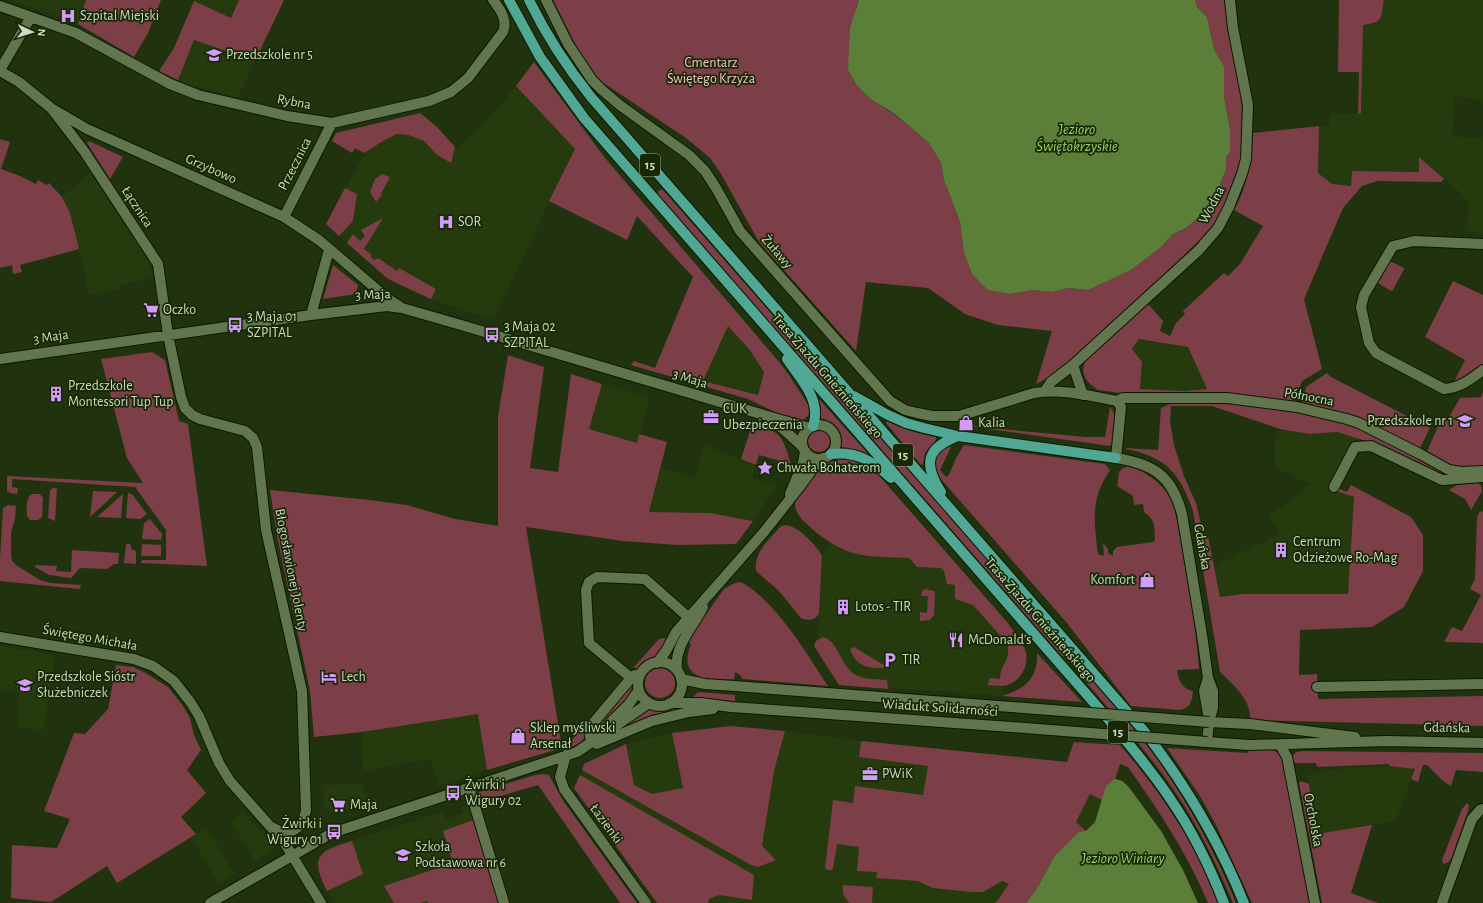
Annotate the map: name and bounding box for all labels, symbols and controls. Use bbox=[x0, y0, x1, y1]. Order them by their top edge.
hospital icon: Szpital Miejski bbox=[59, 7, 77, 25]
place label: Szpital Miejski bbox=[80, 9, 159, 23]
north arrow bbox=[12, 12, 52, 52]
text: N bbox=[36, 28, 47, 37]
school or university icon: Przedszkole nr 5 bbox=[205, 46, 223, 64]
place label: Przedszkole nr 5 bbox=[226, 48, 313, 62]
park label: Cmentarz Świętego Krzyża bbox=[667, 56, 756, 86]
street label: Rybna bbox=[276, 92, 313, 112]
water label: Jezioro Świętokrzyskie bbox=[1036, 122, 1118, 154]
street label: Przecznica bbox=[276, 135, 314, 193]
street label: Grzybowo bbox=[183, 152, 239, 187]
road number: 15 bbox=[640, 154, 660, 176]
street label: Łącznica bbox=[119, 184, 156, 231]
street label: Wodna bbox=[1196, 184, 1228, 226]
hospital icon: SOR bbox=[437, 213, 455, 231]
place label: SOR bbox=[458, 215, 481, 229]
street label: Żuławy bbox=[759, 230, 798, 272]
street label: 3 Maja bbox=[355, 287, 392, 303]
supermarket icon: Oczko bbox=[142, 301, 160, 319]
place label: Oczko bbox=[163, 303, 196, 317]
place label: 3 Maja 01 SZPITAL bbox=[247, 310, 297, 340]
street label: Trasa Zjazdu Gnieźnieńskiego bbox=[769, 311, 885, 441]
bus stop icon: 3 Maja 01 SZPITAL bbox=[226, 316, 244, 334]
place label: 3 Maja 02 SZPITAL bbox=[504, 320, 556, 350]
bus stop icon: 3 Maja 02 SZPITAL bbox=[483, 326, 501, 344]
street label: 3 Maja bbox=[32, 328, 70, 346]
street label: 3 Maja bbox=[671, 367, 710, 391]
place label: Przedszkole Montessori Tup Tup bbox=[68, 379, 173, 409]
building icon: Przedszkole Montessori Tup Tup bbox=[47, 385, 65, 403]
street label: Północna bbox=[1283, 385, 1336, 409]
place label: CUK Ubezpieczenia bbox=[723, 402, 803, 432]
office icon: CUK Ubezpieczenia bbox=[702, 408, 720, 426]
school or university icon: Przedszkole nr 1 bbox=[1456, 412, 1474, 430]
shop icon: Kalia bbox=[957, 414, 975, 432]
place label: Przedszkole nr 1 bbox=[1367, 414, 1453, 428]
place label: Kalia bbox=[978, 416, 1006, 430]
road number: 15 bbox=[893, 444, 913, 466]
place icon: Chwała Bohaterom bbox=[756, 459, 774, 477]
place label: Chwała Bohaterom bbox=[777, 461, 881, 475]
street label: Błogosławionej Jolenty bbox=[272, 508, 310, 633]
street label: Gdańska bbox=[1191, 523, 1213, 572]
place label: Centrum Odzieżowe Ro-Mag bbox=[1293, 535, 1397, 565]
building icon: Centrum Odzieżowe Ro-Mag bbox=[1272, 541, 1290, 559]
street label: Trasa Zjazdu Gnieźnieńskiego bbox=[982, 555, 1098, 685]
shop icon: Komfort bbox=[1138, 571, 1156, 589]
place label: Komfort bbox=[1090, 573, 1136, 587]
building icon: Lotos - TIR bbox=[834, 598, 852, 616]
place label: Lotos - TIR bbox=[855, 600, 911, 614]
street label: Świętego Michała bbox=[42, 620, 139, 653]
restaurant icon: McDonald's bbox=[947, 631, 965, 649]
place label: McDonald's bbox=[968, 633, 1031, 647]
parking icon: TIR bbox=[881, 651, 899, 669]
place label: TIR bbox=[902, 653, 921, 667]
hotel icon: Lech bbox=[320, 668, 338, 686]
place label: Przedszkole Sióstr Służebniczek bbox=[37, 670, 136, 700]
place label: Lech bbox=[341, 670, 366, 684]
school or university icon: Przedszkole Sióstr Służebniczek bbox=[16, 676, 34, 694]
street label: Wiadukt Solidarności bbox=[882, 697, 998, 719]
place label: Sklep myśliwski Arsenał bbox=[530, 721, 616, 751]
road number: 15 bbox=[1108, 721, 1128, 743]
street label: Gdańska bbox=[1424, 721, 1471, 735]
shop icon: Sklep myśliwski Arsenał bbox=[509, 727, 527, 745]
office icon: PWiK bbox=[861, 765, 879, 783]
place label: PWiK bbox=[882, 767, 913, 781]
place label: Żwirki i Wigury 02 bbox=[465, 775, 521, 808]
bus stop icon: Żwirki i Wigury 02 bbox=[444, 784, 462, 802]
street label: Orcholska bbox=[1301, 792, 1325, 848]
supermarket icon: Maja bbox=[329, 796, 347, 814]
place label: Maja bbox=[350, 798, 378, 812]
street label: Łazienki bbox=[587, 802, 625, 846]
place label: Żwirki i Wigury 01 bbox=[267, 814, 322, 847]
bus stop icon: Żwirki i Wigury 01 bbox=[325, 823, 343, 841]
place label: Szkoła Podstawowa nr 6 bbox=[415, 840, 506, 870]
school or university icon: Szkoła Podstawowa nr 6 bbox=[394, 846, 412, 864]
water label: Jezioro Winiary bbox=[1081, 851, 1165, 866]

